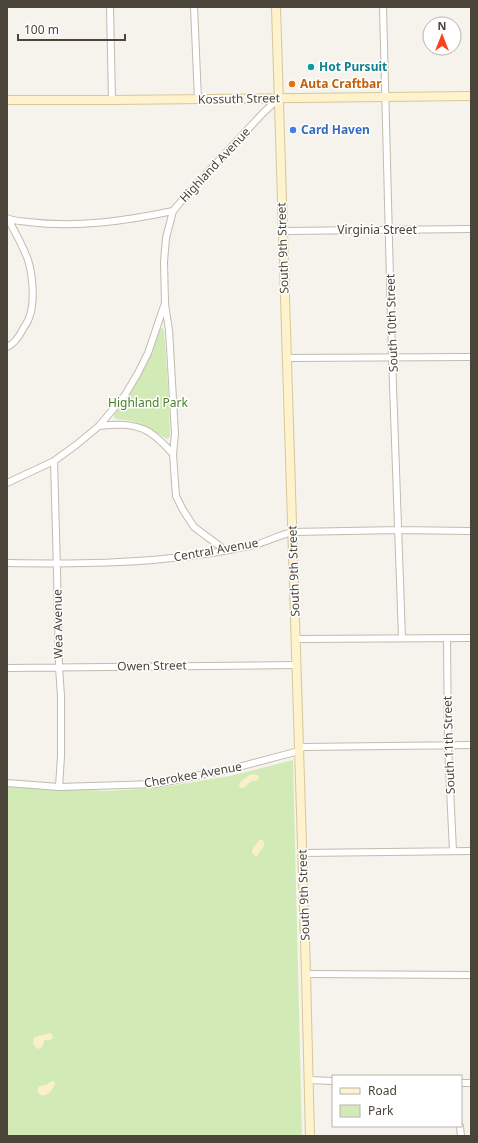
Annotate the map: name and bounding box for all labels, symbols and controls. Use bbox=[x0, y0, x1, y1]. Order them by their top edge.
scale bar bbox=[18, 16, 125, 42]
north arrow bbox=[422, 16, 462, 56]
text: N bbox=[438, 18, 446, 33]
text: 100 m bbox=[24, 21, 59, 38]
place label: Hot Pursuit bbox=[319, 58, 387, 75]
marker: Hot Pursuit bbox=[306, 62, 316, 72]
place label: Auta Craftbar bbox=[300, 75, 382, 92]
marker: Auta Craftbar bbox=[287, 79, 297, 89]
street label: Kossuth Street bbox=[198, 89, 281, 108]
place label: Card Haven bbox=[301, 121, 370, 138]
street label: Highland Avenue bbox=[175, 123, 254, 206]
marker: Card Haven bbox=[288, 125, 298, 135]
street label: South 9th Street bbox=[272, 201, 293, 294]
street label: Virginia Street bbox=[337, 221, 417, 238]
street label: South 10th Street bbox=[381, 273, 402, 372]
park label: Highland Park bbox=[108, 394, 189, 411]
street label: South 9th Street bbox=[283, 524, 304, 617]
street label: Central Avenue bbox=[172, 534, 260, 565]
street label: Wea Avenue bbox=[48, 589, 67, 659]
street label: Owen Street bbox=[117, 656, 188, 675]
street label: South 11th Street bbox=[438, 695, 459, 794]
street label: Cherokee Avenue bbox=[143, 758, 243, 791]
street label: South 9th Street bbox=[293, 848, 314, 941]
legend bbox=[332, 1075, 462, 1127]
text: Road bbox=[368, 1082, 397, 1099]
text: Park bbox=[368, 1102, 394, 1119]

